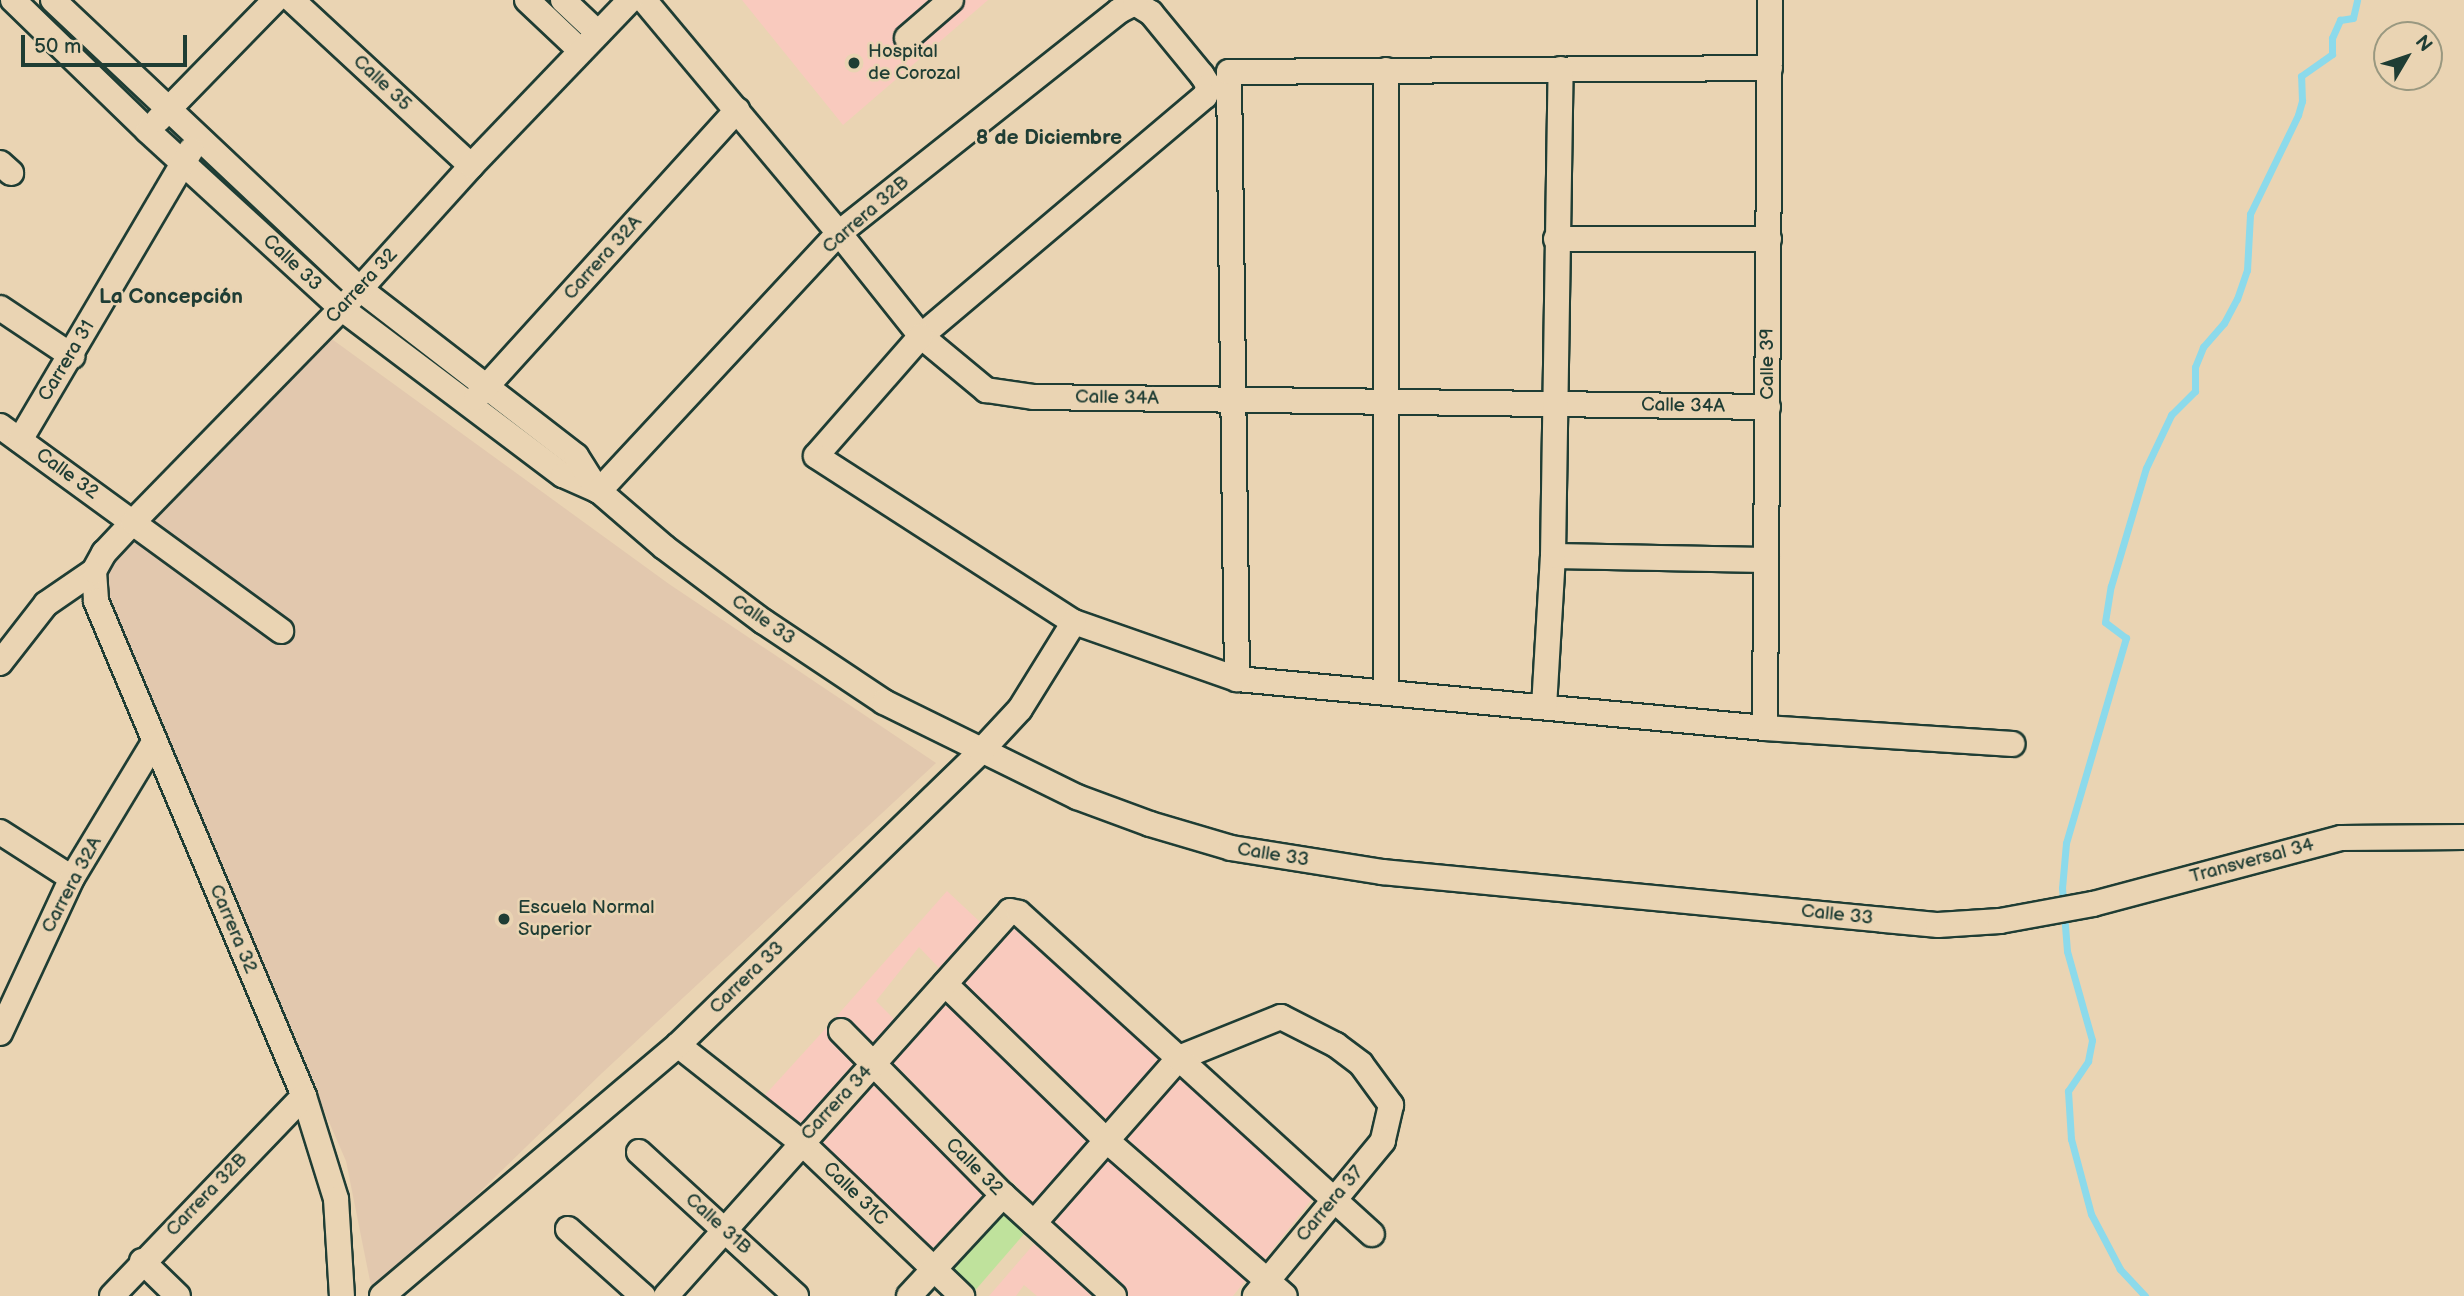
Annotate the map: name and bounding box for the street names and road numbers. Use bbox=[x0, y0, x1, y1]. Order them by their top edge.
street label: Calle 35 bbox=[348, 50, 416, 116]
street label: Carrera 32B bbox=[818, 171, 914, 259]
street label: Carrera 32A bbox=[559, 211, 647, 305]
street label: Calle 33 bbox=[258, 230, 326, 296]
street label: Carrera 32 bbox=[322, 244, 402, 328]
street label: Carrera 31 bbox=[34, 316, 100, 406]
street label: Calle 39 bbox=[1757, 328, 1779, 400]
street label: Calle 34A bbox=[1075, 386, 1159, 410]
street label: Calle 34A bbox=[1641, 394, 1725, 418]
street label: Calle 32 bbox=[31, 444, 103, 504]
street label: Calle 33 bbox=[727, 590, 799, 650]
street label: Carrera 32A bbox=[37, 833, 107, 937]
street label: Transversal 34 bbox=[2187, 833, 2317, 889]
street label: Calle 33 bbox=[1235, 838, 1311, 872]
street label: Carrera 32 bbox=[204, 881, 262, 977]
street label: Calle 33 bbox=[1800, 900, 1874, 930]
street label: Carrera 33 bbox=[705, 937, 789, 1019]
street label: Carrera 34 bbox=[796, 1061, 878, 1145]
street label: Calle 32 bbox=[941, 1134, 1007, 1200]
street label: Carrera 32B bbox=[162, 1149, 252, 1241]
street label: Calle 31C bbox=[818, 1157, 892, 1231]
street label: Carrera 37 bbox=[1292, 1161, 1368, 1247]
street label: Calle 31B bbox=[680, 1188, 756, 1260]

